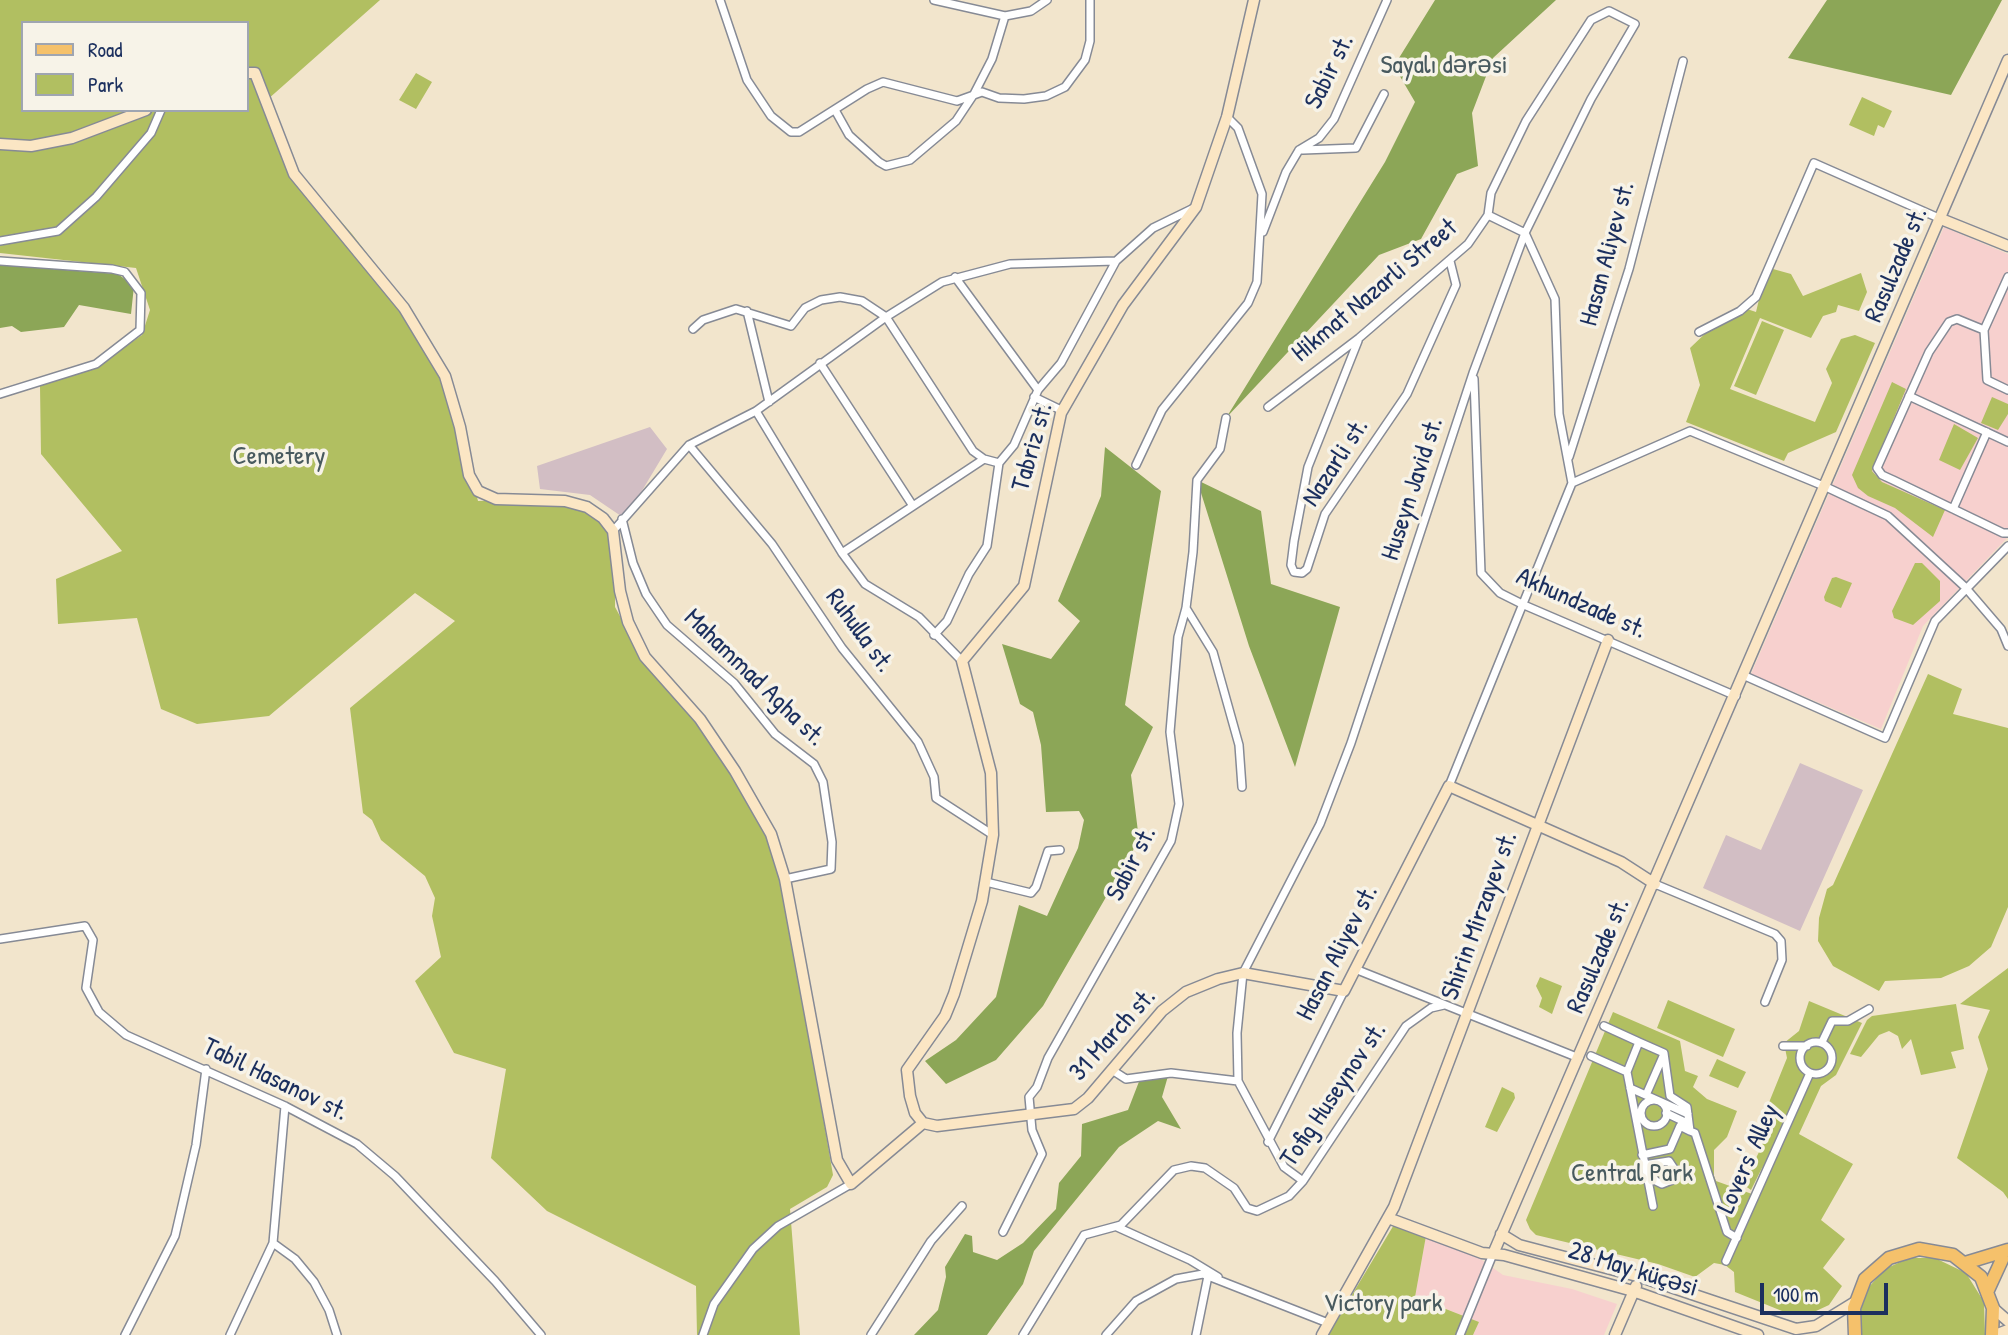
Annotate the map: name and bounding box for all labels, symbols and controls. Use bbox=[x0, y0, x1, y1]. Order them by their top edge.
legend bbox=[21, 21, 248, 112]
street label: Sabir st. bbox=[1299, 30, 1361, 114]
text: Road bbox=[88, 35, 122, 64]
park label: Sayalı dərəsi bbox=[1381, 50, 1507, 82]
text: Park bbox=[88, 70, 123, 99]
street label: Hasan Aliyev st. bbox=[1574, 179, 1642, 329]
street label: Rasulzade st. bbox=[1859, 203, 1935, 327]
street label: Hikmat Nazarli Street bbox=[1286, 213, 1464, 369]
street label: Tabriz st. bbox=[1006, 399, 1060, 495]
street label: Nazarli st. bbox=[1296, 413, 1376, 513]
street label: Huseyn Javid st. bbox=[1375, 414, 1451, 564]
park label: Cemetery bbox=[233, 441, 325, 473]
street label: Akhundzade st. bbox=[1511, 561, 1651, 647]
street label: Ruhulla st. bbox=[818, 583, 900, 679]
street label: Mahammad Agha st. bbox=[677, 603, 831, 753]
street label: Sabir st. bbox=[1100, 822, 1164, 906]
street label: Shirin Mirzayev st. bbox=[1435, 827, 1525, 1005]
street label: Hasan Aliyev st. bbox=[1291, 880, 1385, 1026]
street label: Rasulzade st. bbox=[1561, 894, 1637, 1018]
street label: 31 March st. bbox=[1063, 982, 1163, 1088]
street label: Tofig Huseynov st. bbox=[1274, 1017, 1394, 1173]
street label: Tabil Hasanov st. bbox=[197, 1031, 353, 1129]
street label: Lovers' Alley bbox=[1711, 1099, 1787, 1219]
park label: Central Park bbox=[1571, 1158, 1693, 1190]
street label: 28 May küçəsi bbox=[1565, 1236, 1701, 1304]
scale bar bbox=[1763, 1268, 1891, 1312]
text: 100 m bbox=[1773, 1280, 1819, 1309]
park label: Victory park bbox=[1323, 1288, 1443, 1320]

